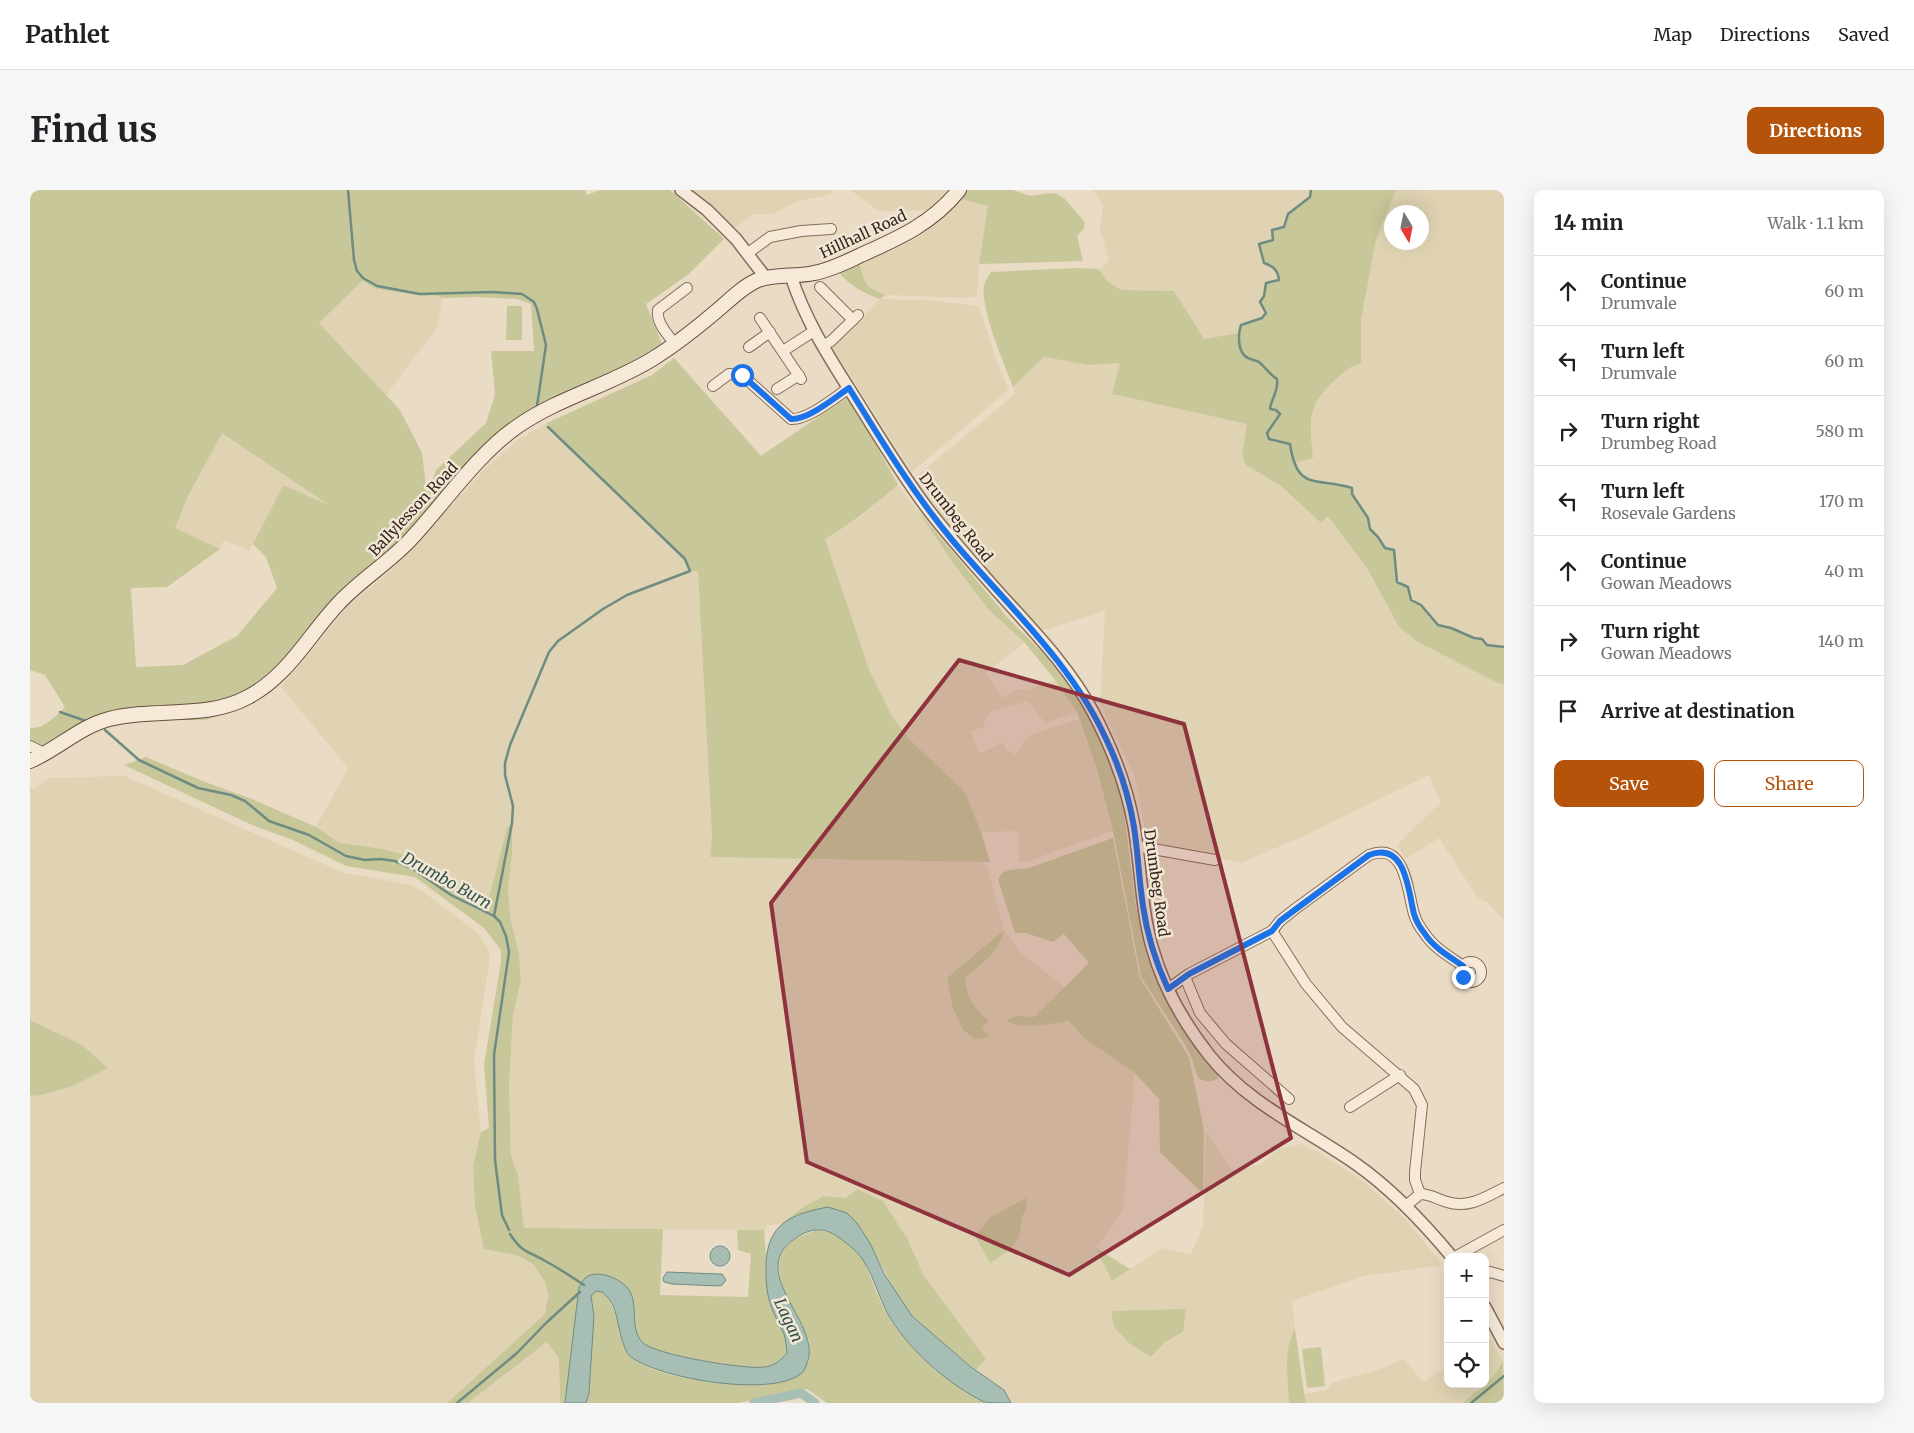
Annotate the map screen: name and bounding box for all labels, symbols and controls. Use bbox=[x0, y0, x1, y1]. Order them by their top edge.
text: Pathlet bbox=[25, 19, 110, 50]
text: Map bbox=[1654, 23, 1692, 46]
text: Directions bbox=[1720, 23, 1810, 46]
text: Saved bbox=[1838, 23, 1889, 46]
button: Directions bbox=[1747, 107, 1884, 154]
text: Find us bbox=[30, 108, 157, 152]
north arrow bbox=[1384, 205, 1429, 250]
street label: Hillhall Road bbox=[817, 206, 909, 262]
text: 14 min bbox=[1554, 209, 1623, 236]
text: Walk · 1.1 km bbox=[1768, 213, 1864, 233]
text: Continue bbox=[1601, 269, 1687, 293]
icon: ahead bbox=[1554, 277, 1582, 305]
text: 60 m bbox=[1824, 281, 1864, 301]
text: Drumvale bbox=[1601, 293, 1677, 313]
text: Turn left bbox=[1601, 339, 1685, 363]
icon: left bbox=[1554, 347, 1582, 375]
text: 60 m bbox=[1824, 351, 1864, 371]
text: Drumvale bbox=[1601, 363, 1677, 383]
route start bbox=[731, 364, 754, 387]
text: Turn right bbox=[1601, 409, 1700, 433]
icon: right bbox=[1554, 417, 1582, 445]
text: 580 m bbox=[1816, 421, 1864, 441]
text: Drumbeg Road bbox=[1601, 433, 1717, 453]
street label: Ballylesson Road bbox=[364, 458, 462, 560]
street label: Drumbeg Road bbox=[915, 468, 997, 566]
text: Turn left bbox=[1601, 479, 1685, 503]
icon: left bbox=[1554, 487, 1582, 515]
text: 170 m bbox=[1819, 491, 1864, 511]
text: Rosevale Gardens bbox=[1601, 503, 1736, 523]
text: Continue bbox=[1601, 549, 1687, 573]
icon: ahead bbox=[1554, 557, 1582, 585]
text: 40 m bbox=[1824, 561, 1864, 581]
text: Gowan Meadows bbox=[1601, 573, 1732, 593]
text: Turn right bbox=[1601, 619, 1700, 643]
icon: right bbox=[1554, 627, 1582, 655]
text: 140 m bbox=[1818, 631, 1864, 651]
text: Gowan Meadows bbox=[1601, 643, 1732, 663]
icon: arrive bbox=[1554, 697, 1582, 725]
text: Arrive at destination bbox=[1601, 699, 1795, 723]
button: Save bbox=[1554, 760, 1704, 807]
button: Share bbox=[1714, 760, 1864, 807]
street label: Drumbeg Road bbox=[1140, 828, 1174, 938]
water label: Drumbo Burn bbox=[398, 847, 495, 913]
route end bbox=[1452, 966, 1475, 989]
map controls bbox=[1444, 1253, 1489, 1388]
button: + bbox=[1444, 1253, 1489, 1298]
water label: Lagan bbox=[770, 1295, 808, 1345]
button: − bbox=[1444, 1298, 1489, 1343]
button: locate bbox=[1444, 1343, 1489, 1388]

